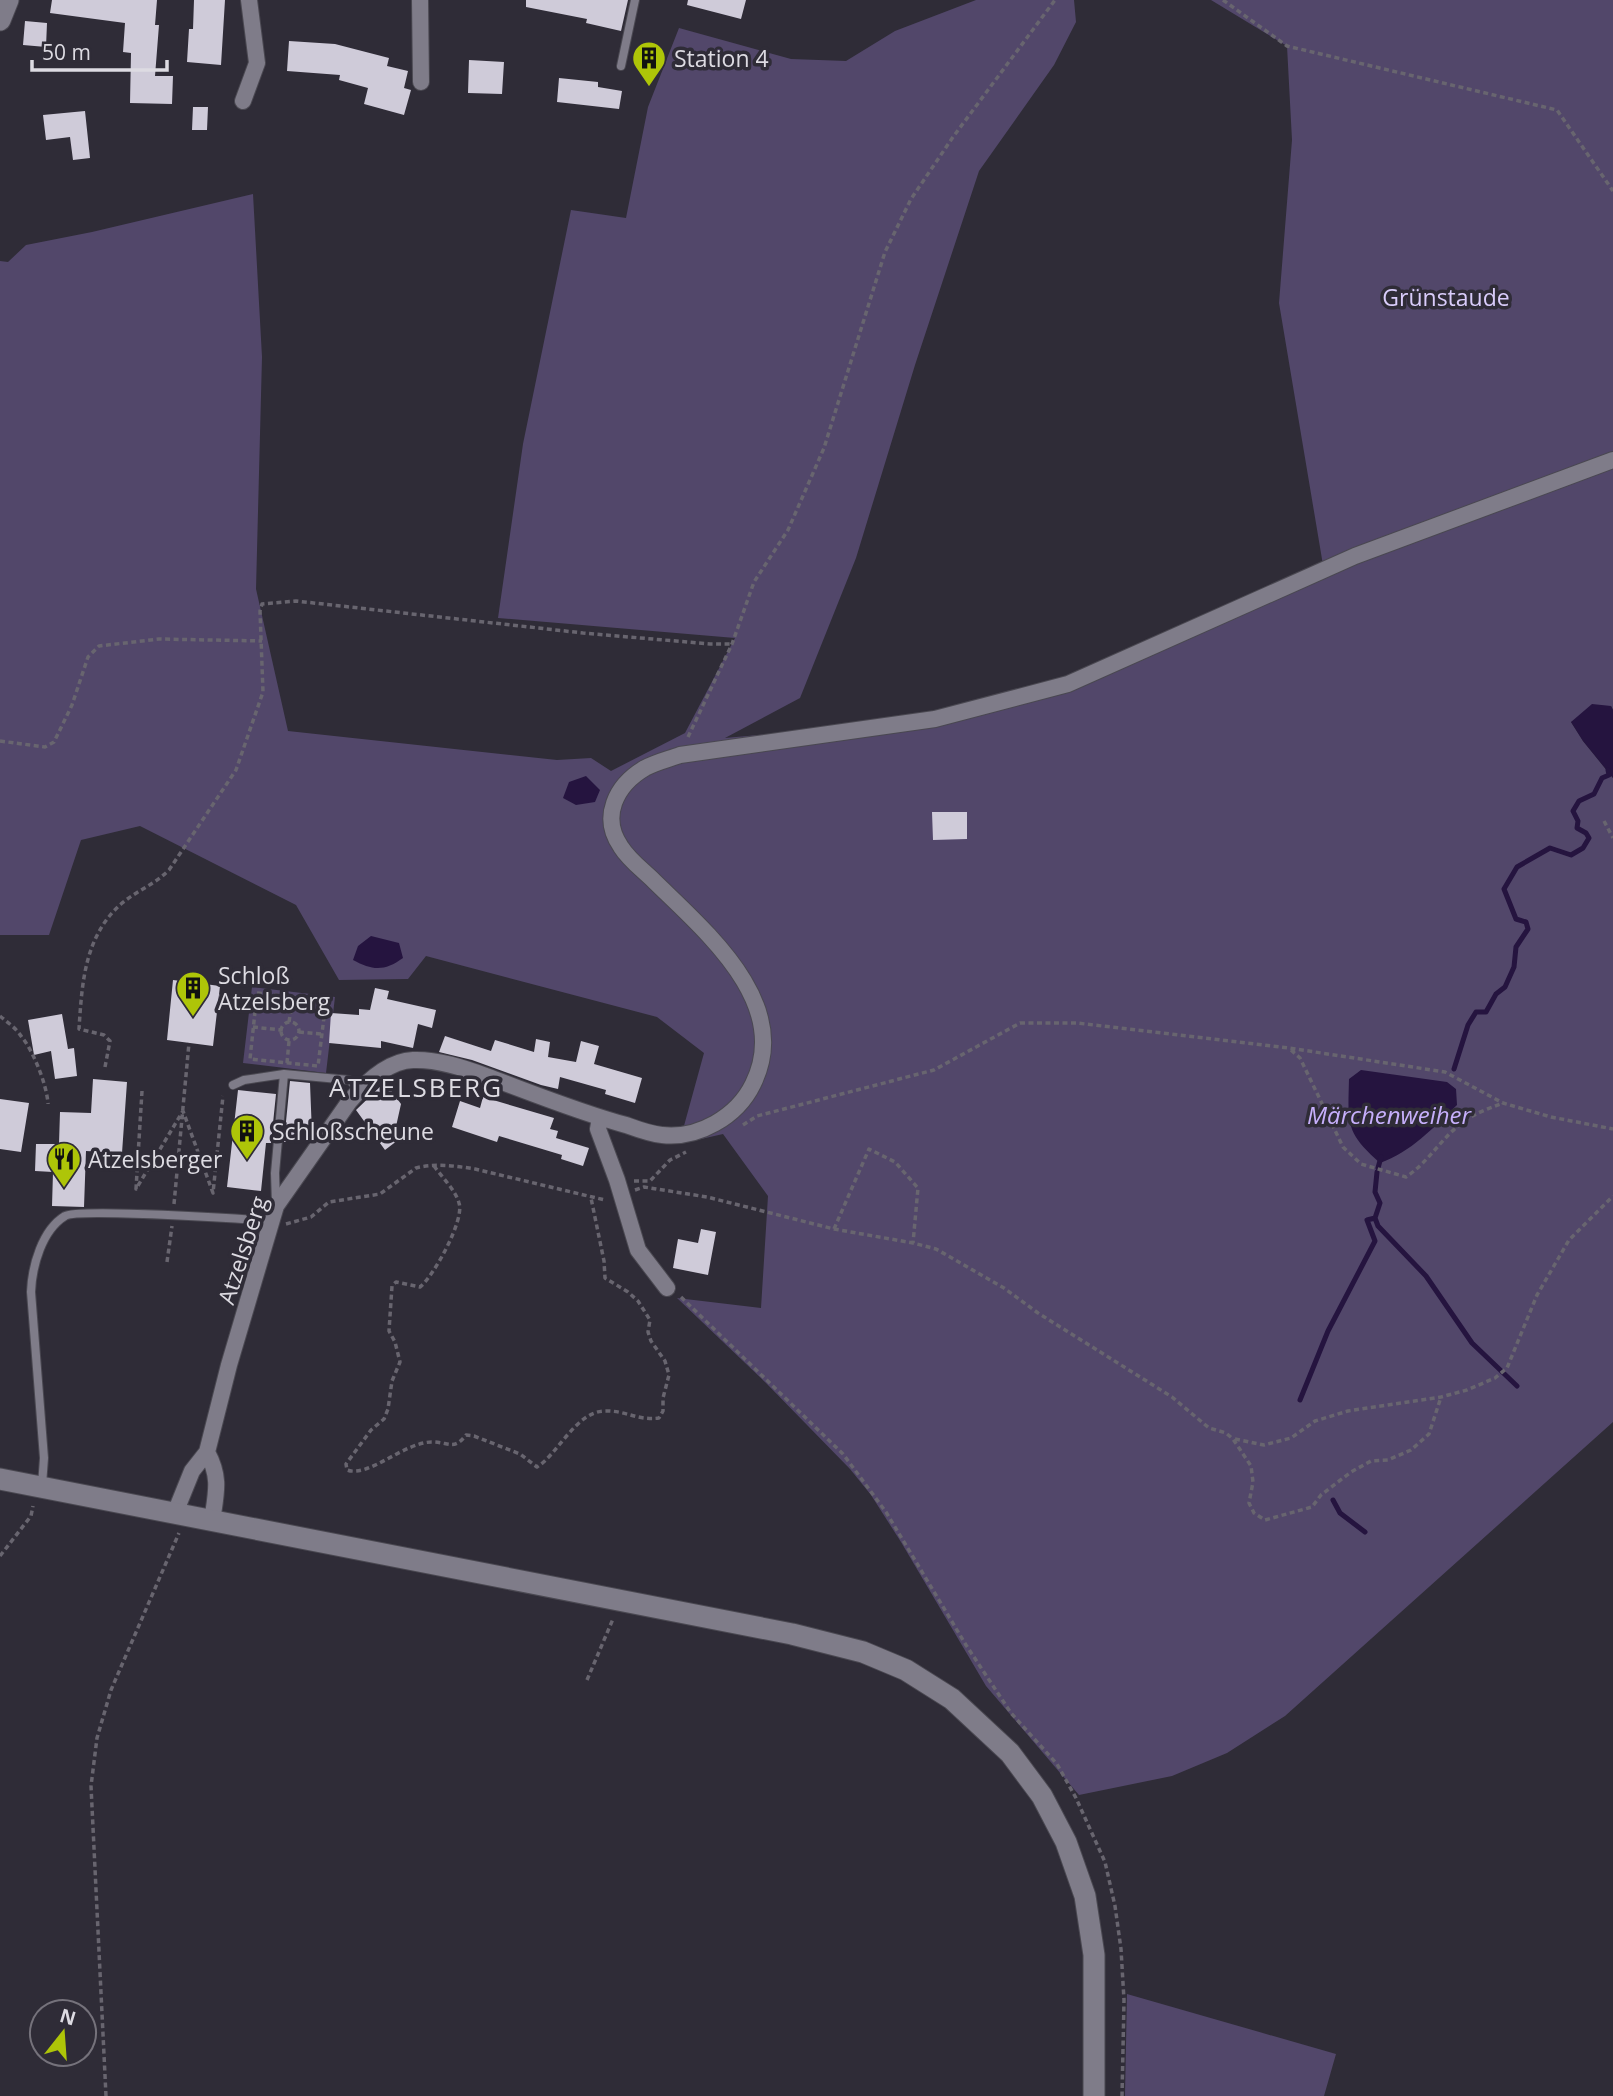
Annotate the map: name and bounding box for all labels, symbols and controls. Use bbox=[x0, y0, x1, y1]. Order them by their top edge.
scale bar bbox=[32, 28, 166, 72]
text: 50 m bbox=[42, 38, 91, 66]
building icon: Station 4 bbox=[630, 39, 668, 88]
place label: Station 4 bbox=[674, 42, 769, 74]
park label: Grünstaude bbox=[1382, 281, 1510, 313]
place label: Schloß Atzelsberg bbox=[218, 959, 331, 1017]
building icon: Schloß Atzelsberg bbox=[174, 969, 212, 1018]
district label: ATZELSBERG bbox=[329, 1069, 503, 1105]
water label: Märchenweiher bbox=[1307, 1098, 1473, 1131]
building icon: Schloßscheune bbox=[228, 1112, 266, 1161]
place label: Schloßscheune bbox=[272, 1115, 434, 1147]
restaurant icon: Atzelsberger bbox=[45, 1140, 83, 1189]
place label: Atzelsberger bbox=[88, 1143, 223, 1175]
street label: Atzelsberg bbox=[209, 1191, 275, 1308]
north arrow bbox=[28, 1998, 98, 2068]
text: N bbox=[57, 2002, 79, 2031]

